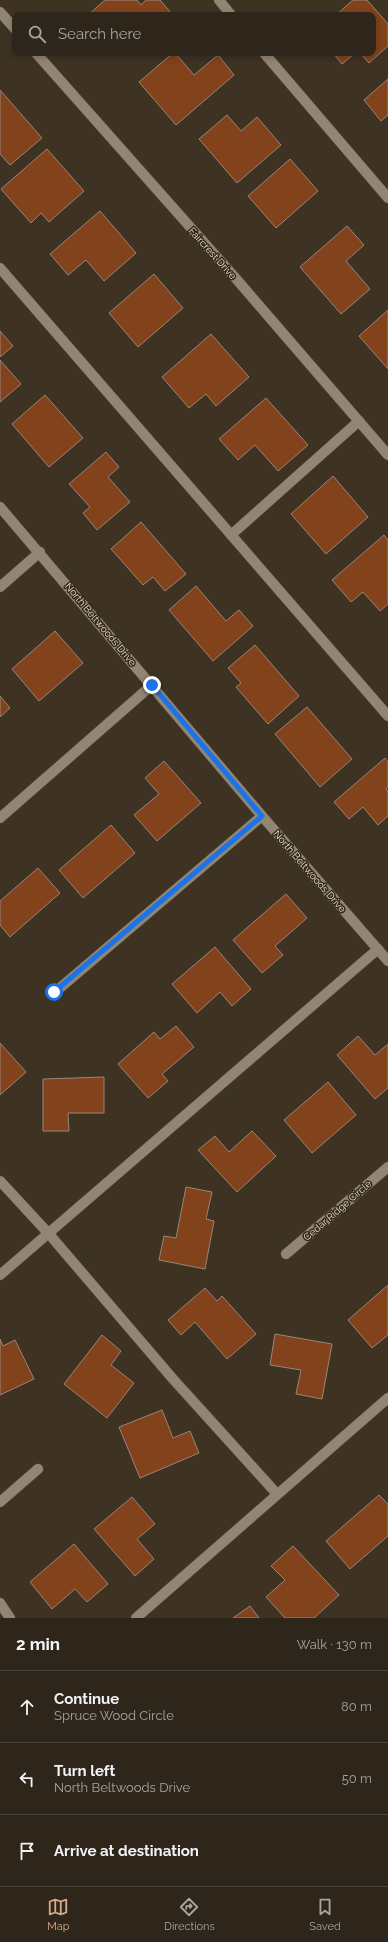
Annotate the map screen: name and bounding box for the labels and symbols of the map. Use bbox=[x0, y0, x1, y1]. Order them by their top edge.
street label: Faircrest Drive bbox=[187, 225, 239, 281]
street label: North Beltwoods Drive bbox=[63, 581, 139, 668]
route end bbox=[143, 676, 161, 694]
street label: North Beltwoods Drive bbox=[271, 828, 348, 915]
route start bbox=[45, 983, 63, 1001]
street label: Cedar Ridge Circle bbox=[301, 1178, 374, 1243]

